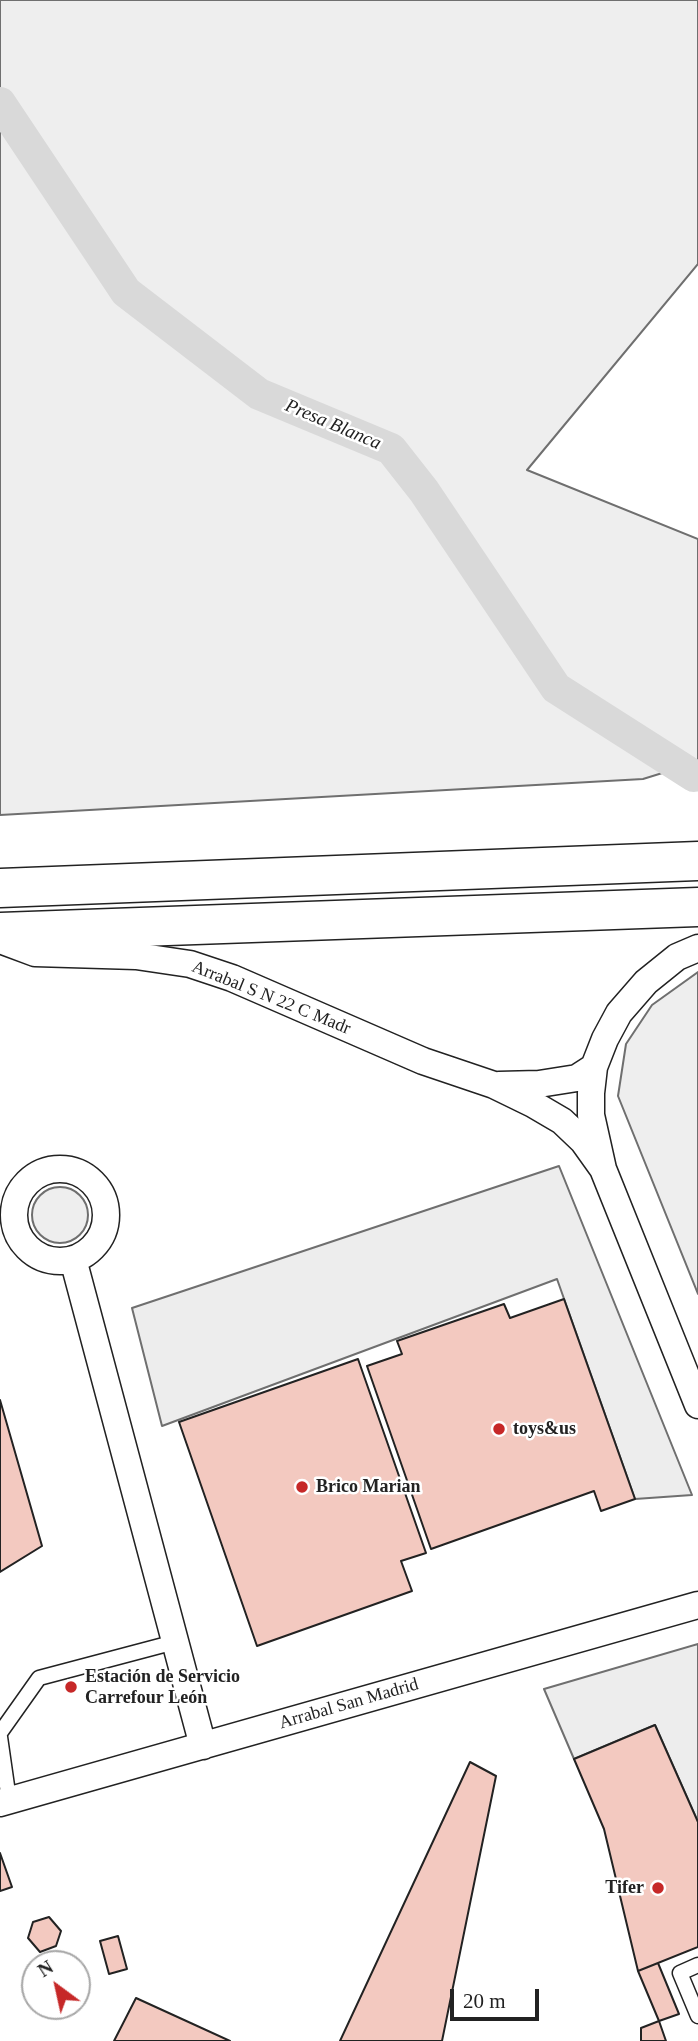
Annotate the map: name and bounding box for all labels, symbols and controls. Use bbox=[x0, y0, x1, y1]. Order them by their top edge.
water label: Presa Blanca bbox=[282, 395, 384, 455]
street label: Arrabal S N 22 C Madr bbox=[188, 956, 354, 1040]
place label: toys&us bbox=[513, 1418, 576, 1440]
marker: toys&us bbox=[491, 1421, 507, 1437]
place label: Brico Marian bbox=[316, 1476, 420, 1498]
marker: Brico Marian bbox=[294, 1479, 310, 1495]
place label: Estación de Servicio Carrefour León bbox=[85, 1666, 240, 1708]
street label: Arrabal San Madrid bbox=[277, 1674, 421, 1734]
marker: Estación de Servicio Carrefour León bbox=[63, 1679, 79, 1695]
place label: Tifer bbox=[605, 1877, 644, 1899]
marker: Tifer bbox=[650, 1880, 666, 1896]
north arrow bbox=[21, 1950, 91, 2020]
text: N bbox=[34, 1956, 57, 1981]
scale bar bbox=[453, 1974, 542, 2018]
text: 20 m bbox=[463, 1989, 506, 2013]

